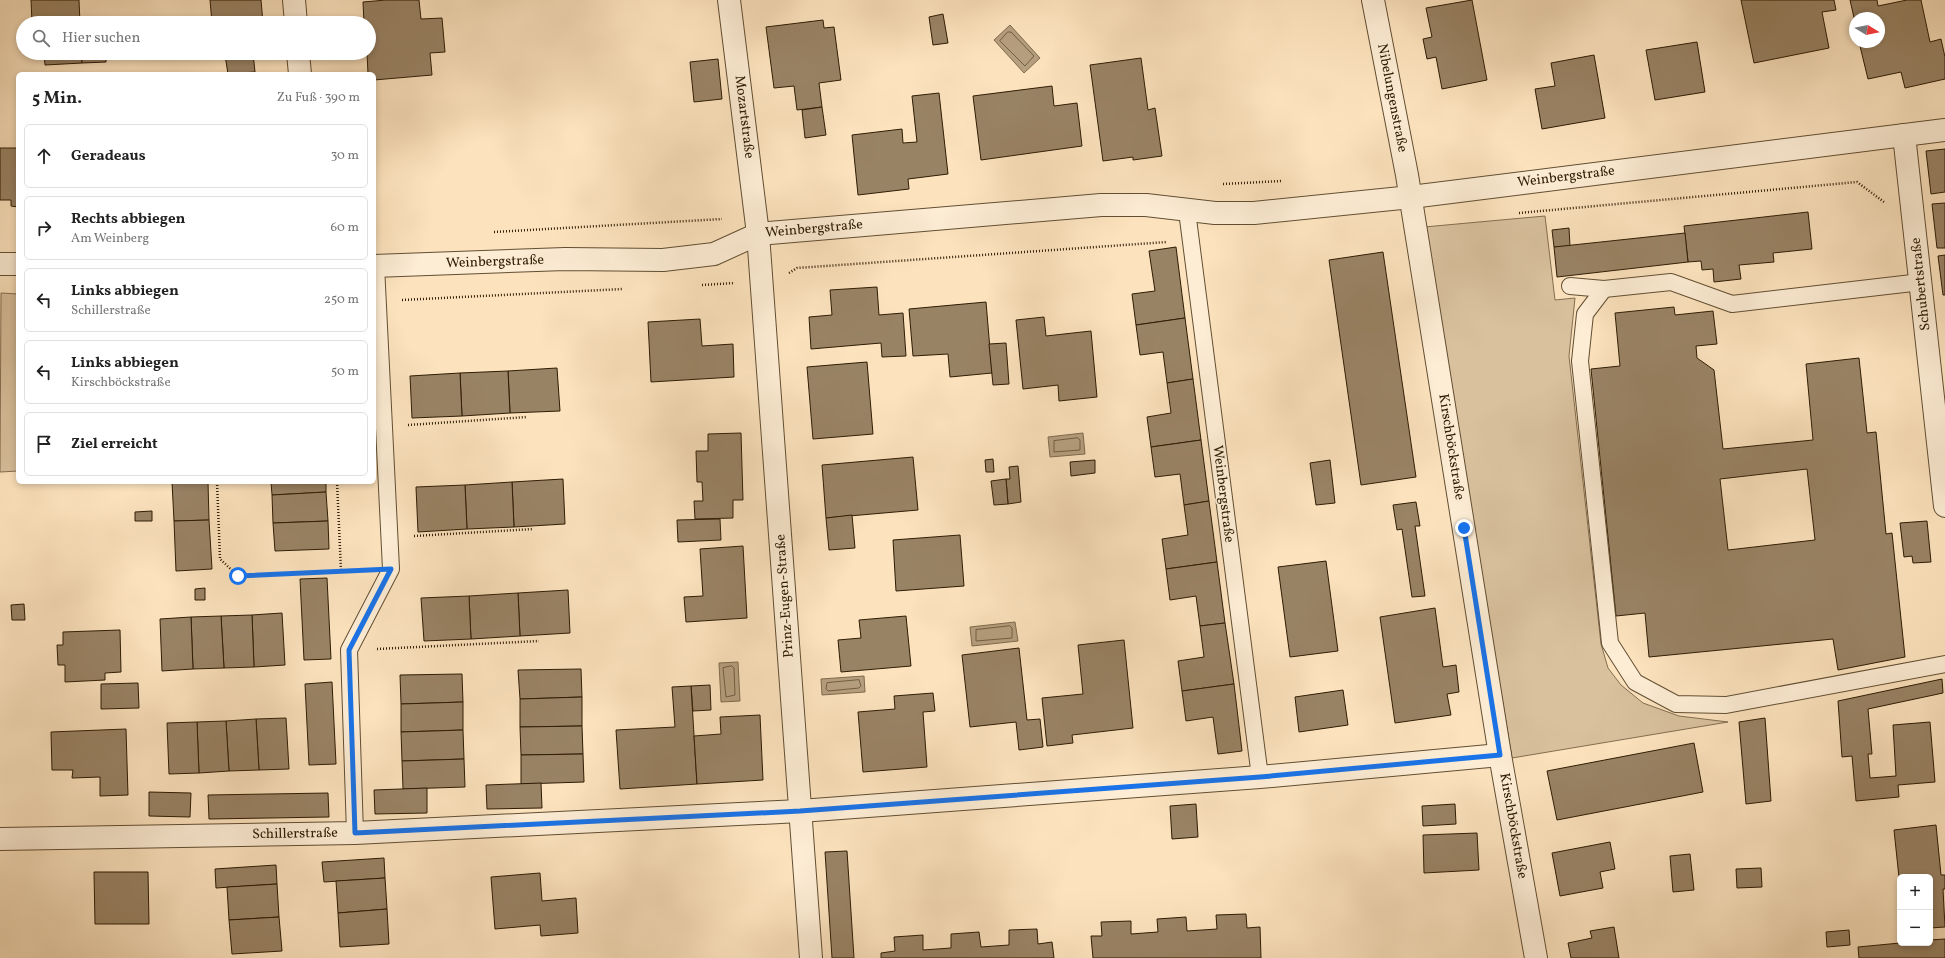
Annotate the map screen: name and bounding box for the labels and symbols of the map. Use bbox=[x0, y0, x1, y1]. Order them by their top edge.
north arrow bbox=[1849, 12, 1885, 48]
street label: Nibelungenstraße bbox=[1372, 42, 1412, 154]
street label: Mozartstraße bbox=[729, 74, 759, 160]
street label: Weinbergstraße bbox=[1516, 162, 1616, 192]
street label: Weinbergstraße bbox=[764, 215, 864, 243]
street label: Schubertstraße bbox=[1907, 236, 1935, 332]
street label: Weinbergstraße bbox=[446, 251, 545, 273]
street label: Kirschböckstraße bbox=[1433, 393, 1469, 502]
street label: Weinbergstraße bbox=[1208, 444, 1238, 544]
route end bbox=[1455, 519, 1473, 537]
street label: Prinz-Eugen-Straße bbox=[771, 533, 799, 658]
route start bbox=[229, 567, 247, 585]
street label: Kirschböckstraße bbox=[1494, 772, 1532, 881]
street label: Schillerstraße bbox=[252, 824, 338, 844]

